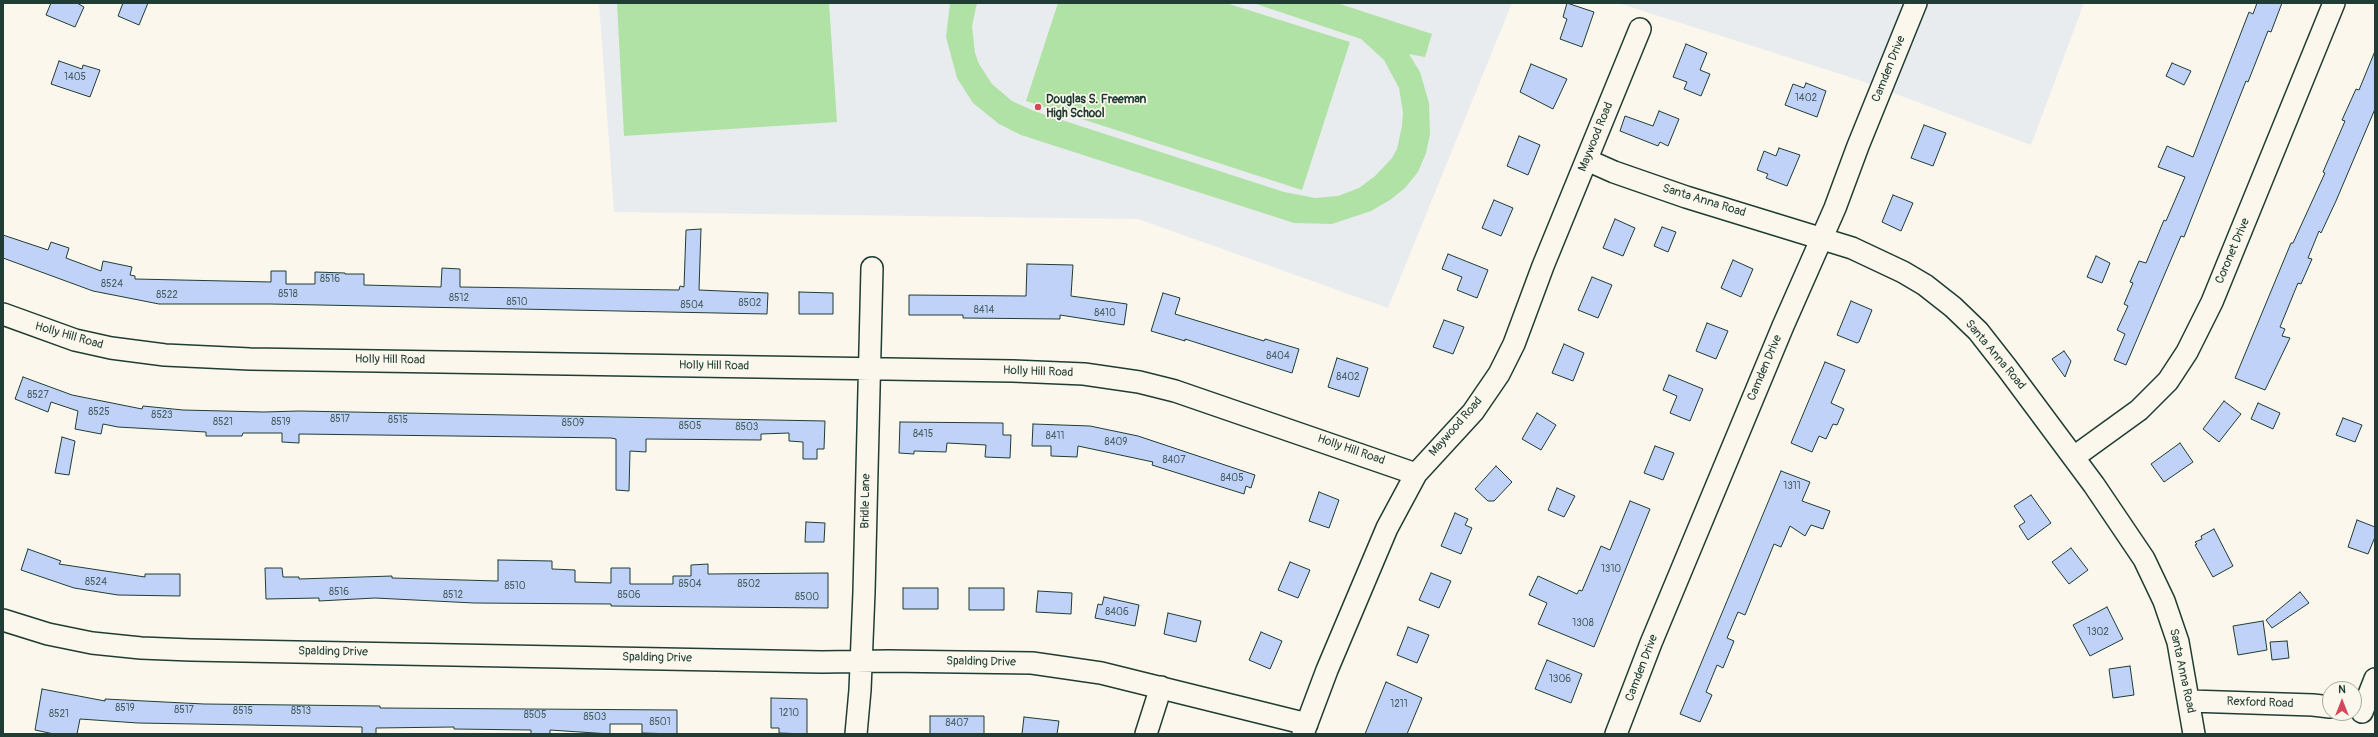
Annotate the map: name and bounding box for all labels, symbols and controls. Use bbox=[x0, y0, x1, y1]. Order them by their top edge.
street label: Camden Drive bbox=[1869, 34, 1909, 104]
house number: 1405 bbox=[64, 71, 86, 83]
house number: 1402 bbox=[1795, 92, 1817, 104]
place label: Douglas S. Freeman High School bbox=[1046, 93, 1146, 121]
street label: Maywood Road bbox=[1576, 100, 1616, 174]
marker: Douglas S. Freeman High School bbox=[1033, 102, 1043, 112]
street label: Santa Anna Road bbox=[1661, 181, 1747, 221]
street label: Coronet Drive bbox=[2213, 216, 2253, 286]
house number: 8516 bbox=[320, 273, 340, 285]
house number: 8524 bbox=[101, 278, 123, 290]
house number: 8518 bbox=[278, 288, 298, 300]
house number: 8522 bbox=[156, 289, 178, 301]
house number: 8512 bbox=[449, 292, 469, 304]
house number: 8510 bbox=[506, 296, 528, 308]
house number: 8502 bbox=[739, 297, 761, 309]
house number: 8504 bbox=[680, 299, 704, 311]
house number: 8414 bbox=[974, 304, 994, 316]
house number: 8410 bbox=[1094, 307, 1116, 319]
street label: Santa Anna Road bbox=[1962, 317, 2028, 393]
street label: Holly Hill Road bbox=[33, 319, 105, 353]
street label: Camden Drive bbox=[1745, 333, 1785, 403]
house number: 8404 bbox=[1266, 350, 1290, 362]
street label: Holly Hill Road bbox=[355, 352, 425, 368]
street label: Holly Hill Road bbox=[679, 358, 749, 374]
street label: Holly Hill Road bbox=[1003, 364, 1073, 380]
house number: 8402 bbox=[1336, 371, 1360, 383]
house number: 8527 bbox=[27, 389, 49, 401]
street label: Maywood Road bbox=[1426, 394, 1486, 460]
house number: 8525 bbox=[88, 406, 110, 418]
house number: 8523 bbox=[151, 409, 173, 421]
house number: 8517 bbox=[330, 413, 350, 425]
house number: 8515 bbox=[388, 414, 408, 426]
house number: 8521 bbox=[213, 416, 233, 428]
house number: 8519 bbox=[271, 416, 291, 428]
house number: 8509 bbox=[562, 417, 584, 429]
house number: 8505 bbox=[679, 420, 701, 432]
house number: 8503 bbox=[736, 421, 758, 433]
house number: 8415 bbox=[913, 428, 933, 440]
house number: 8411 bbox=[1046, 430, 1064, 442]
street label: Holly Hill Road bbox=[1315, 432, 1387, 468]
house number: 8409 bbox=[1105, 436, 1127, 448]
house number: 8407 bbox=[1163, 454, 1185, 466]
house number: 8405 bbox=[1220, 472, 1244, 484]
street label: Bridle Lane bbox=[858, 473, 874, 529]
house number: 1311 bbox=[1783, 480, 1801, 492]
house number: 1310 bbox=[1601, 563, 1621, 575]
house number: 8524 bbox=[85, 576, 107, 588]
house number: 8504 bbox=[678, 578, 702, 590]
house number: 8502 bbox=[738, 578, 760, 590]
house number: 8510 bbox=[504, 580, 526, 592]
house number: 8516 bbox=[329, 586, 349, 598]
house number: 8512 bbox=[443, 589, 463, 601]
house number: 8506 bbox=[617, 589, 641, 601]
house number: 8500 bbox=[795, 591, 819, 603]
house number: 8406 bbox=[1105, 606, 1129, 618]
house number: 1308 bbox=[1572, 617, 1594, 629]
house number: 1302 bbox=[2087, 626, 2109, 638]
street label: Santa Anna Road bbox=[2166, 627, 2198, 715]
street label: Camden Drive bbox=[1623, 633, 1661, 703]
street label: Spalding Drive bbox=[298, 644, 368, 660]
street label: Spalding Drive bbox=[622, 650, 692, 666]
street label: Spalding Drive bbox=[946, 654, 1016, 670]
house number: 1306 bbox=[1549, 673, 1571, 685]
north arrow bbox=[2322, 681, 2362, 721]
text: N bbox=[2338, 683, 2346, 696]
street label: Rexford Road bbox=[2226, 695, 2294, 711]
house number: 1211 bbox=[1390, 698, 1408, 710]
house number: 8519 bbox=[115, 702, 135, 714]
house number: 8517 bbox=[174, 704, 194, 716]
house number: 8515 bbox=[233, 705, 253, 717]
house number: 8513 bbox=[291, 705, 311, 717]
house number: 1210 bbox=[779, 707, 799, 719]
house number: 8521 bbox=[49, 708, 69, 720]
house number: 8505 bbox=[524, 709, 546, 721]
house number: 8503 bbox=[584, 711, 606, 723]
house number: 8501 bbox=[649, 716, 671, 728]
house number: 8407 bbox=[946, 717, 968, 729]

